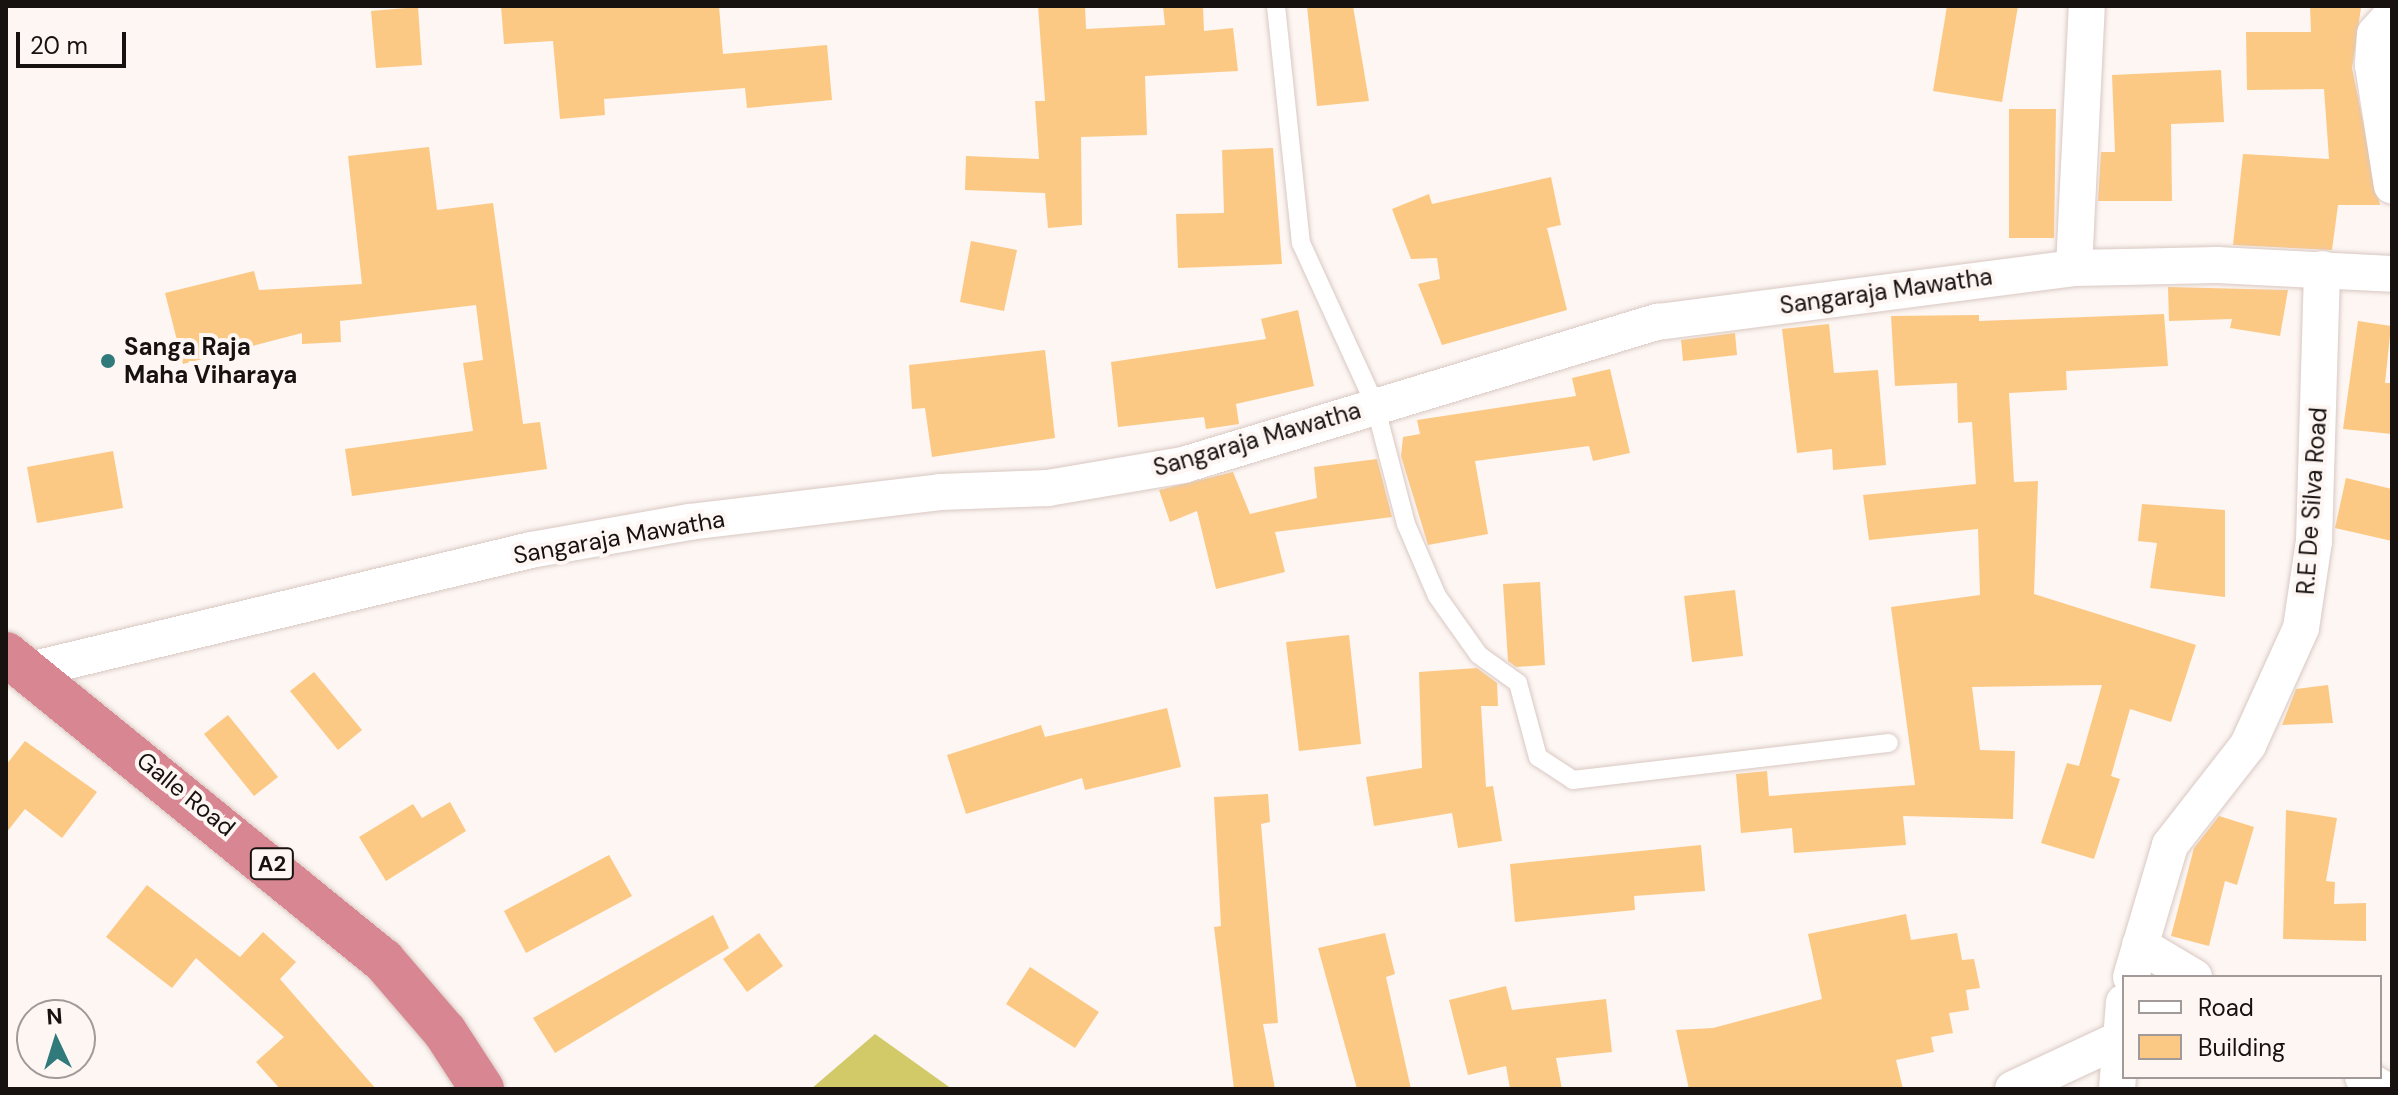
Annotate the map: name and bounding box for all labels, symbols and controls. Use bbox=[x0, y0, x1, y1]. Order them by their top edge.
scale bar bbox=[20, 16, 130, 66]
text: 20 m bbox=[30, 30, 88, 61]
street label: Sangaraja Mawatha bbox=[1778, 262, 1994, 320]
place label: Sanga Raja Maha Viharaya bbox=[124, 333, 297, 389]
marker: Sanga Raja Maha Viharaya bbox=[99, 352, 117, 370]
street label: Sangaraja Mawatha bbox=[1150, 396, 1364, 482]
street label: R.E De Silva Road bbox=[2291, 406, 2333, 596]
street label: Sangaraja Mawatha bbox=[511, 504, 727, 570]
street label: Galle Road bbox=[131, 746, 241, 842]
road number: A2 bbox=[248, 846, 296, 882]
legend bbox=[2122, 975, 2382, 1079]
text: Road bbox=[2198, 992, 2254, 1023]
north arrow bbox=[16, 999, 96, 1079]
text: N bbox=[45, 1002, 63, 1032]
text: Building bbox=[2198, 1032, 2285, 1063]

